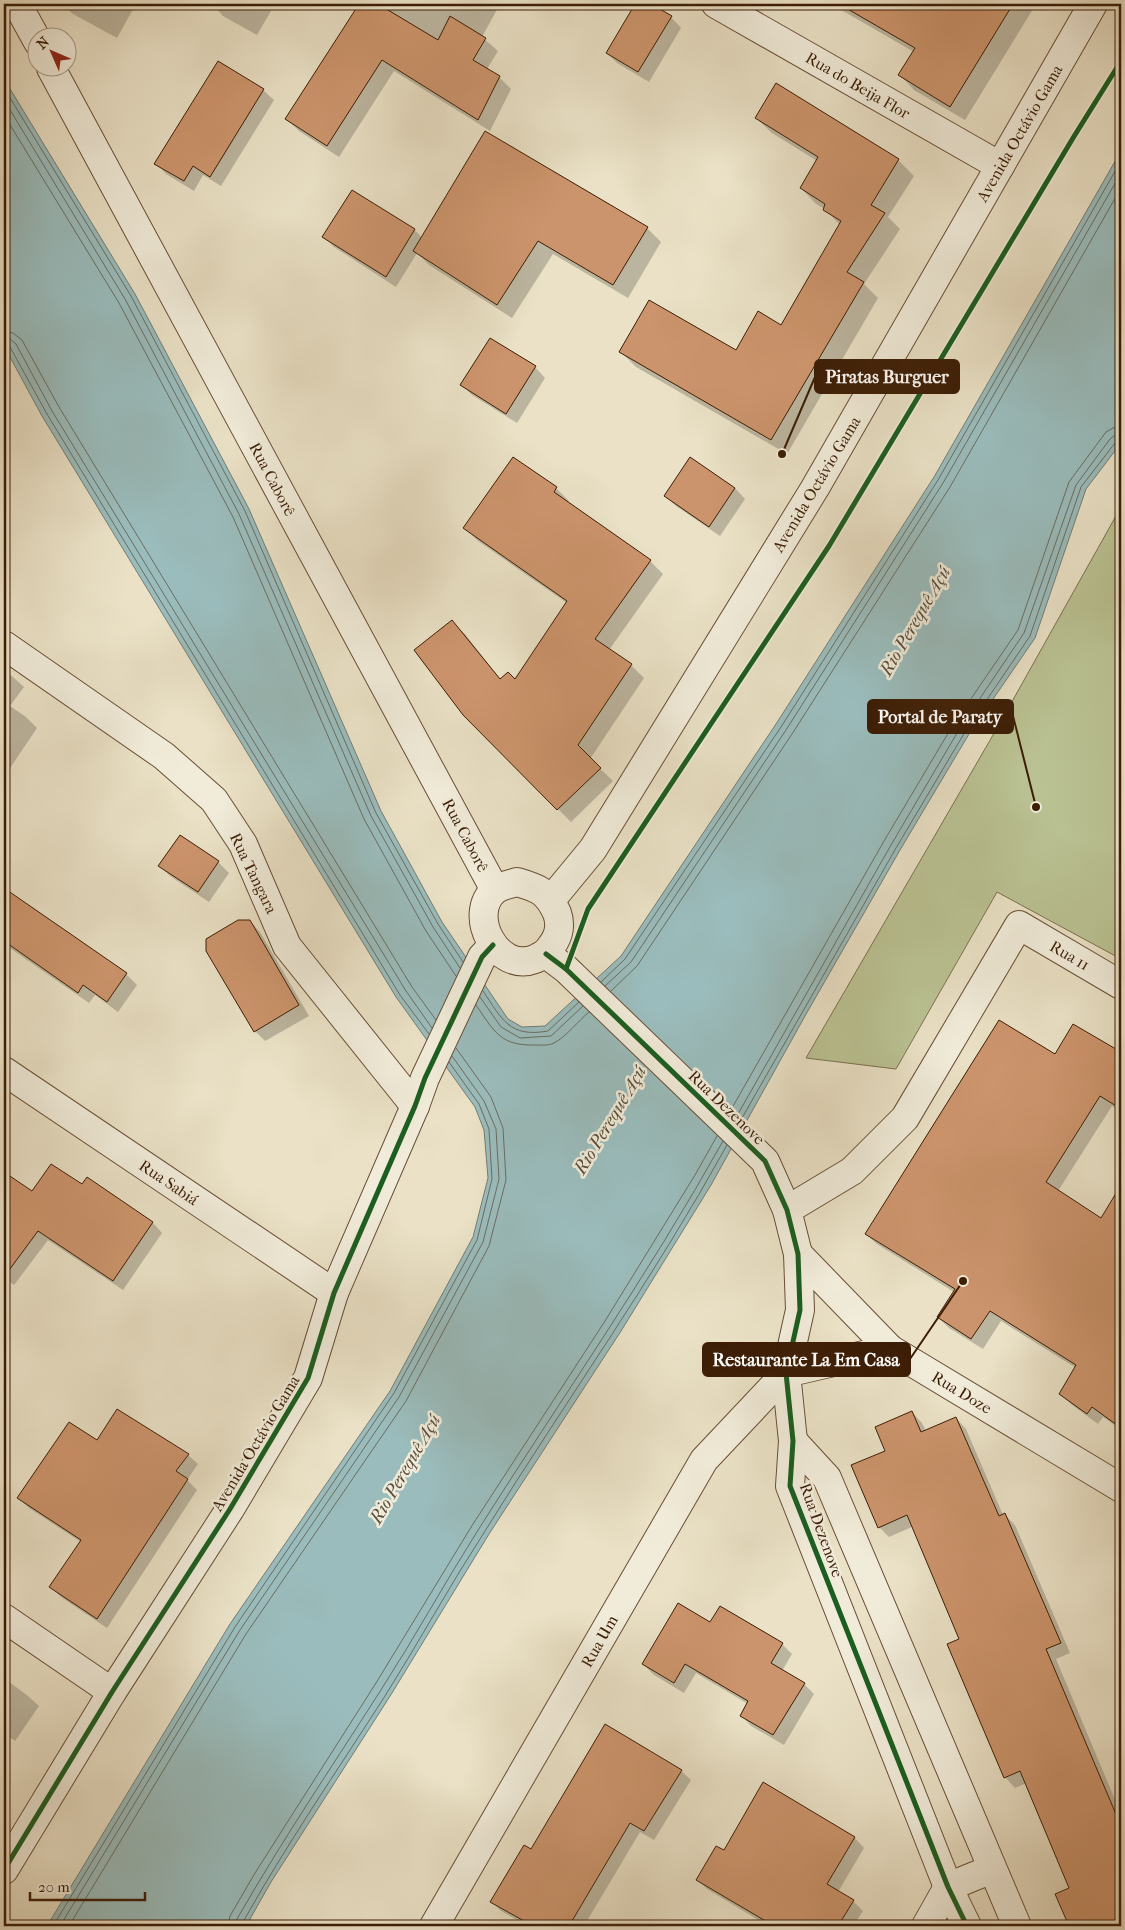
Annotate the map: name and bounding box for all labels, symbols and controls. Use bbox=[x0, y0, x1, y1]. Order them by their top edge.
north arrow bbox=[28, 28, 78, 78]
text: N bbox=[33, 33, 53, 53]
street label: Rua do Beija Flor bbox=[802, 48, 913, 123]
street label: Avenida Octávio Gama bbox=[972, 61, 1067, 206]
callout: Piratas Burguer bbox=[815, 360, 959, 393]
text: Piratas Burguer bbox=[825, 367, 949, 388]
street label: Avenida Octávio Gama bbox=[768, 412, 865, 557]
street label: Rua Caborê bbox=[245, 439, 300, 519]
water label: Rio Perequê Açú bbox=[875, 562, 956, 680]
callout: Portal de Paraty bbox=[868, 700, 1013, 733]
text: Portal de Paraty bbox=[878, 707, 1004, 728]
street label: Rua Caborê bbox=[438, 795, 493, 875]
street label: Rua Tangara bbox=[226, 830, 282, 917]
street label: Rua 11 bbox=[1047, 937, 1093, 974]
water label: Rio Perequê Açú bbox=[569, 1061, 652, 1179]
street label: Rua Dezenove bbox=[684, 1066, 769, 1149]
street label: Rua Sabiá bbox=[136, 1156, 202, 1209]
callout: Restaurante La Em Casa bbox=[703, 1343, 910, 1376]
text: Restaurante La Em Casa bbox=[712, 1350, 900, 1371]
street label: Rua Doze bbox=[928, 1367, 995, 1418]
street label: Avenida Octávio Gama bbox=[207, 1371, 304, 1516]
water label: Rio Perequê Açú bbox=[365, 1410, 446, 1528]
street label: Rua Dezenove bbox=[796, 1480, 847, 1580]
street label: Rua Um bbox=[577, 1611, 622, 1671]
scale bar bbox=[30, 1870, 145, 1902]
text: 20 m bbox=[38, 1878, 70, 1896]

